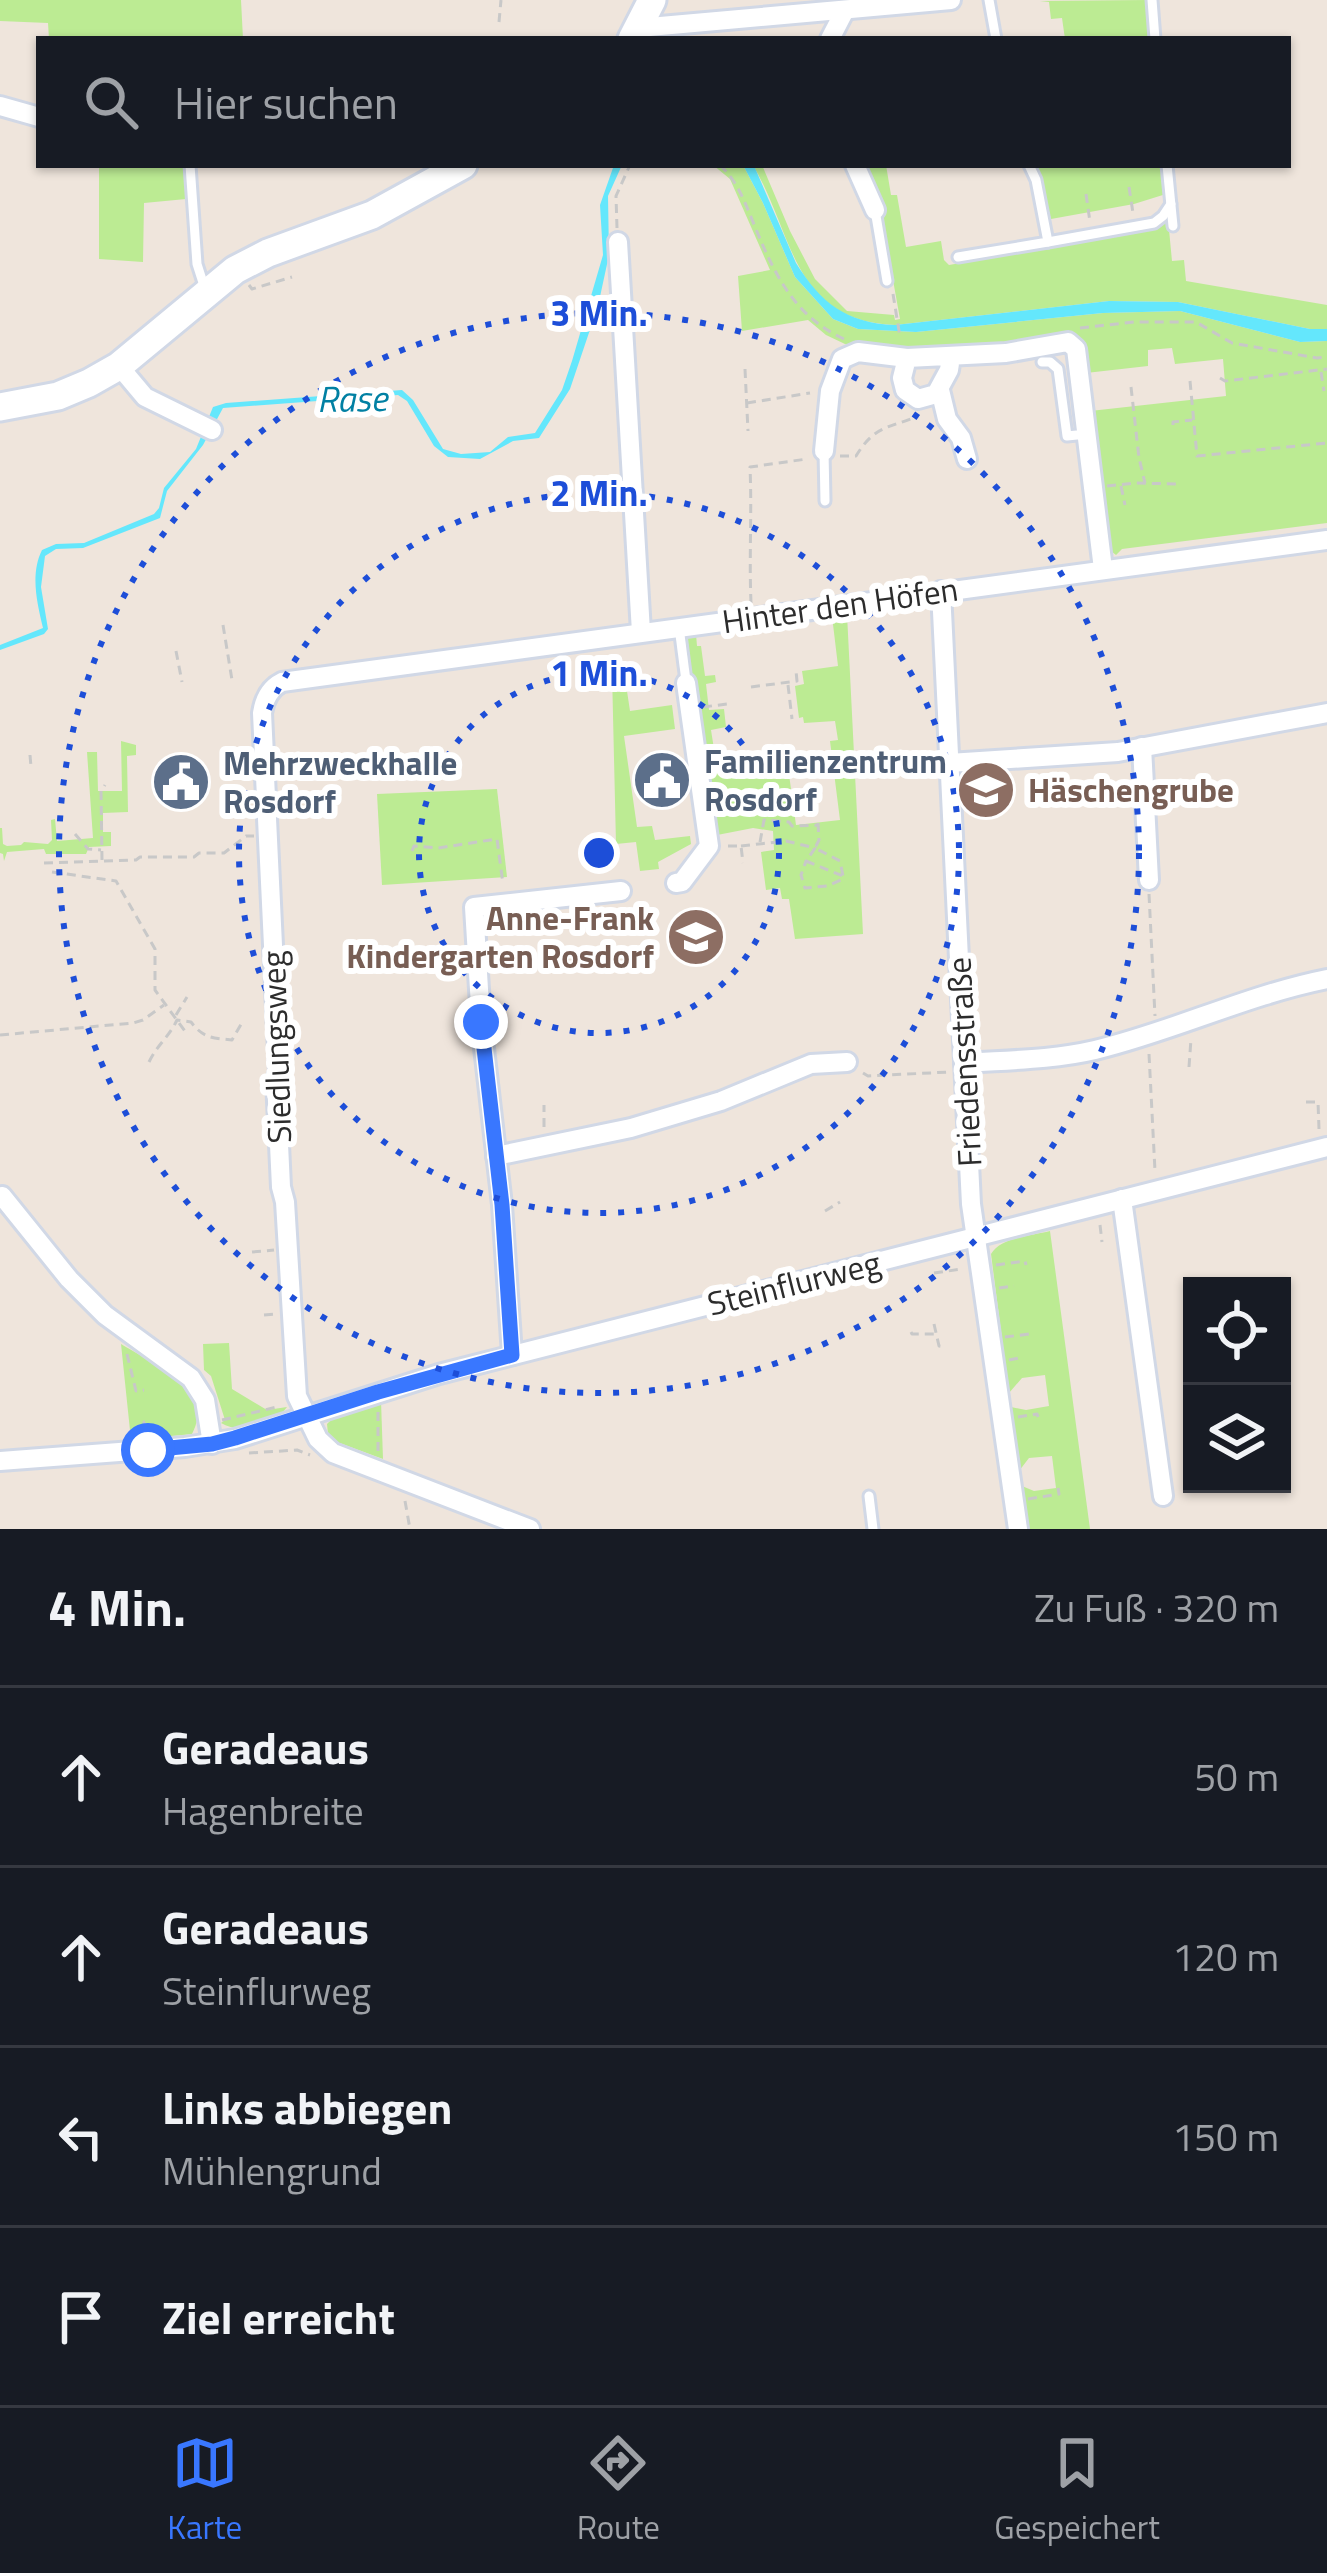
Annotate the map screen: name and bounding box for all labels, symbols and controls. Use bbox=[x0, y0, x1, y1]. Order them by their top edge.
search box bbox=[36, 36, 1291, 168]
text: Hier suchen bbox=[174, 68, 398, 136]
icon: search bbox=[78, 69, 144, 135]
text: 3 Min. bbox=[550, 285, 648, 340]
water label: Rase bbox=[316, 370, 390, 426]
text: 2 Min. bbox=[550, 465, 648, 520]
street label: Hinter den Höfen bbox=[719, 564, 961, 646]
text: 1 Min. bbox=[550, 645, 648, 700]
place label: Familienzentrum Rosdorf bbox=[704, 736, 947, 824]
place label: Mehrzweckhalle Rosdorf bbox=[223, 738, 457, 826]
public building icon: Familienzentrum Rosdorf bbox=[631, 749, 693, 811]
public building icon: Mehrzweckhalle Rosdorf bbox=[150, 751, 212, 813]
school or university icon: Häschengrube bbox=[955, 759, 1017, 821]
place label: Häschengrube bbox=[1028, 765, 1234, 815]
centre of rings bbox=[578, 832, 620, 874]
place label: Anne-Frank Kindergarten Rosdorf bbox=[346, 893, 654, 981]
school or university icon: Anne-Frank Kindergarten Rosdorf bbox=[665, 906, 727, 968]
street label: Siedlungsweg bbox=[248, 950, 304, 1144]
street label: Friedensstraße bbox=[934, 956, 994, 1168]
route end bbox=[454, 995, 508, 1049]
street label: Steinflurweg bbox=[702, 1237, 886, 1329]
map controls bbox=[1183, 1277, 1291, 1493]
button: locate bbox=[1183, 1277, 1291, 1385]
button: layers bbox=[1183, 1385, 1291, 1493]
route start bbox=[121, 1423, 175, 1477]
text: 4 Min. bbox=[48, 1568, 186, 1646]
text: Zu Fuß · 320 m bbox=[1034, 1578, 1279, 1637]
text: Geradeaus bbox=[162, 1713, 369, 1781]
icon: ahead bbox=[48, 1744, 114, 1810]
text: 50 m bbox=[1194, 1747, 1279, 1806]
text: Hagenbreite bbox=[162, 1781, 364, 1840]
text: Geradeaus bbox=[162, 1893, 369, 1961]
icon: ahead bbox=[48, 1924, 114, 1990]
text: 120 m bbox=[1172, 1927, 1279, 1986]
text: Steinflurweg bbox=[162, 1961, 371, 2020]
text: Links abbiegen bbox=[162, 2073, 452, 2141]
icon: left bbox=[48, 2104, 114, 2170]
text: 150 m bbox=[1172, 2107, 1279, 2166]
text: Mühlengrund bbox=[162, 2141, 382, 2200]
text: Ziel erreicht bbox=[162, 2283, 395, 2351]
icon: arrive bbox=[48, 2284, 114, 2350]
tab: Karte bbox=[167, 2430, 242, 2552]
tab: Route bbox=[577, 2430, 660, 2552]
tab: Gespeichert bbox=[994, 2430, 1160, 2552]

